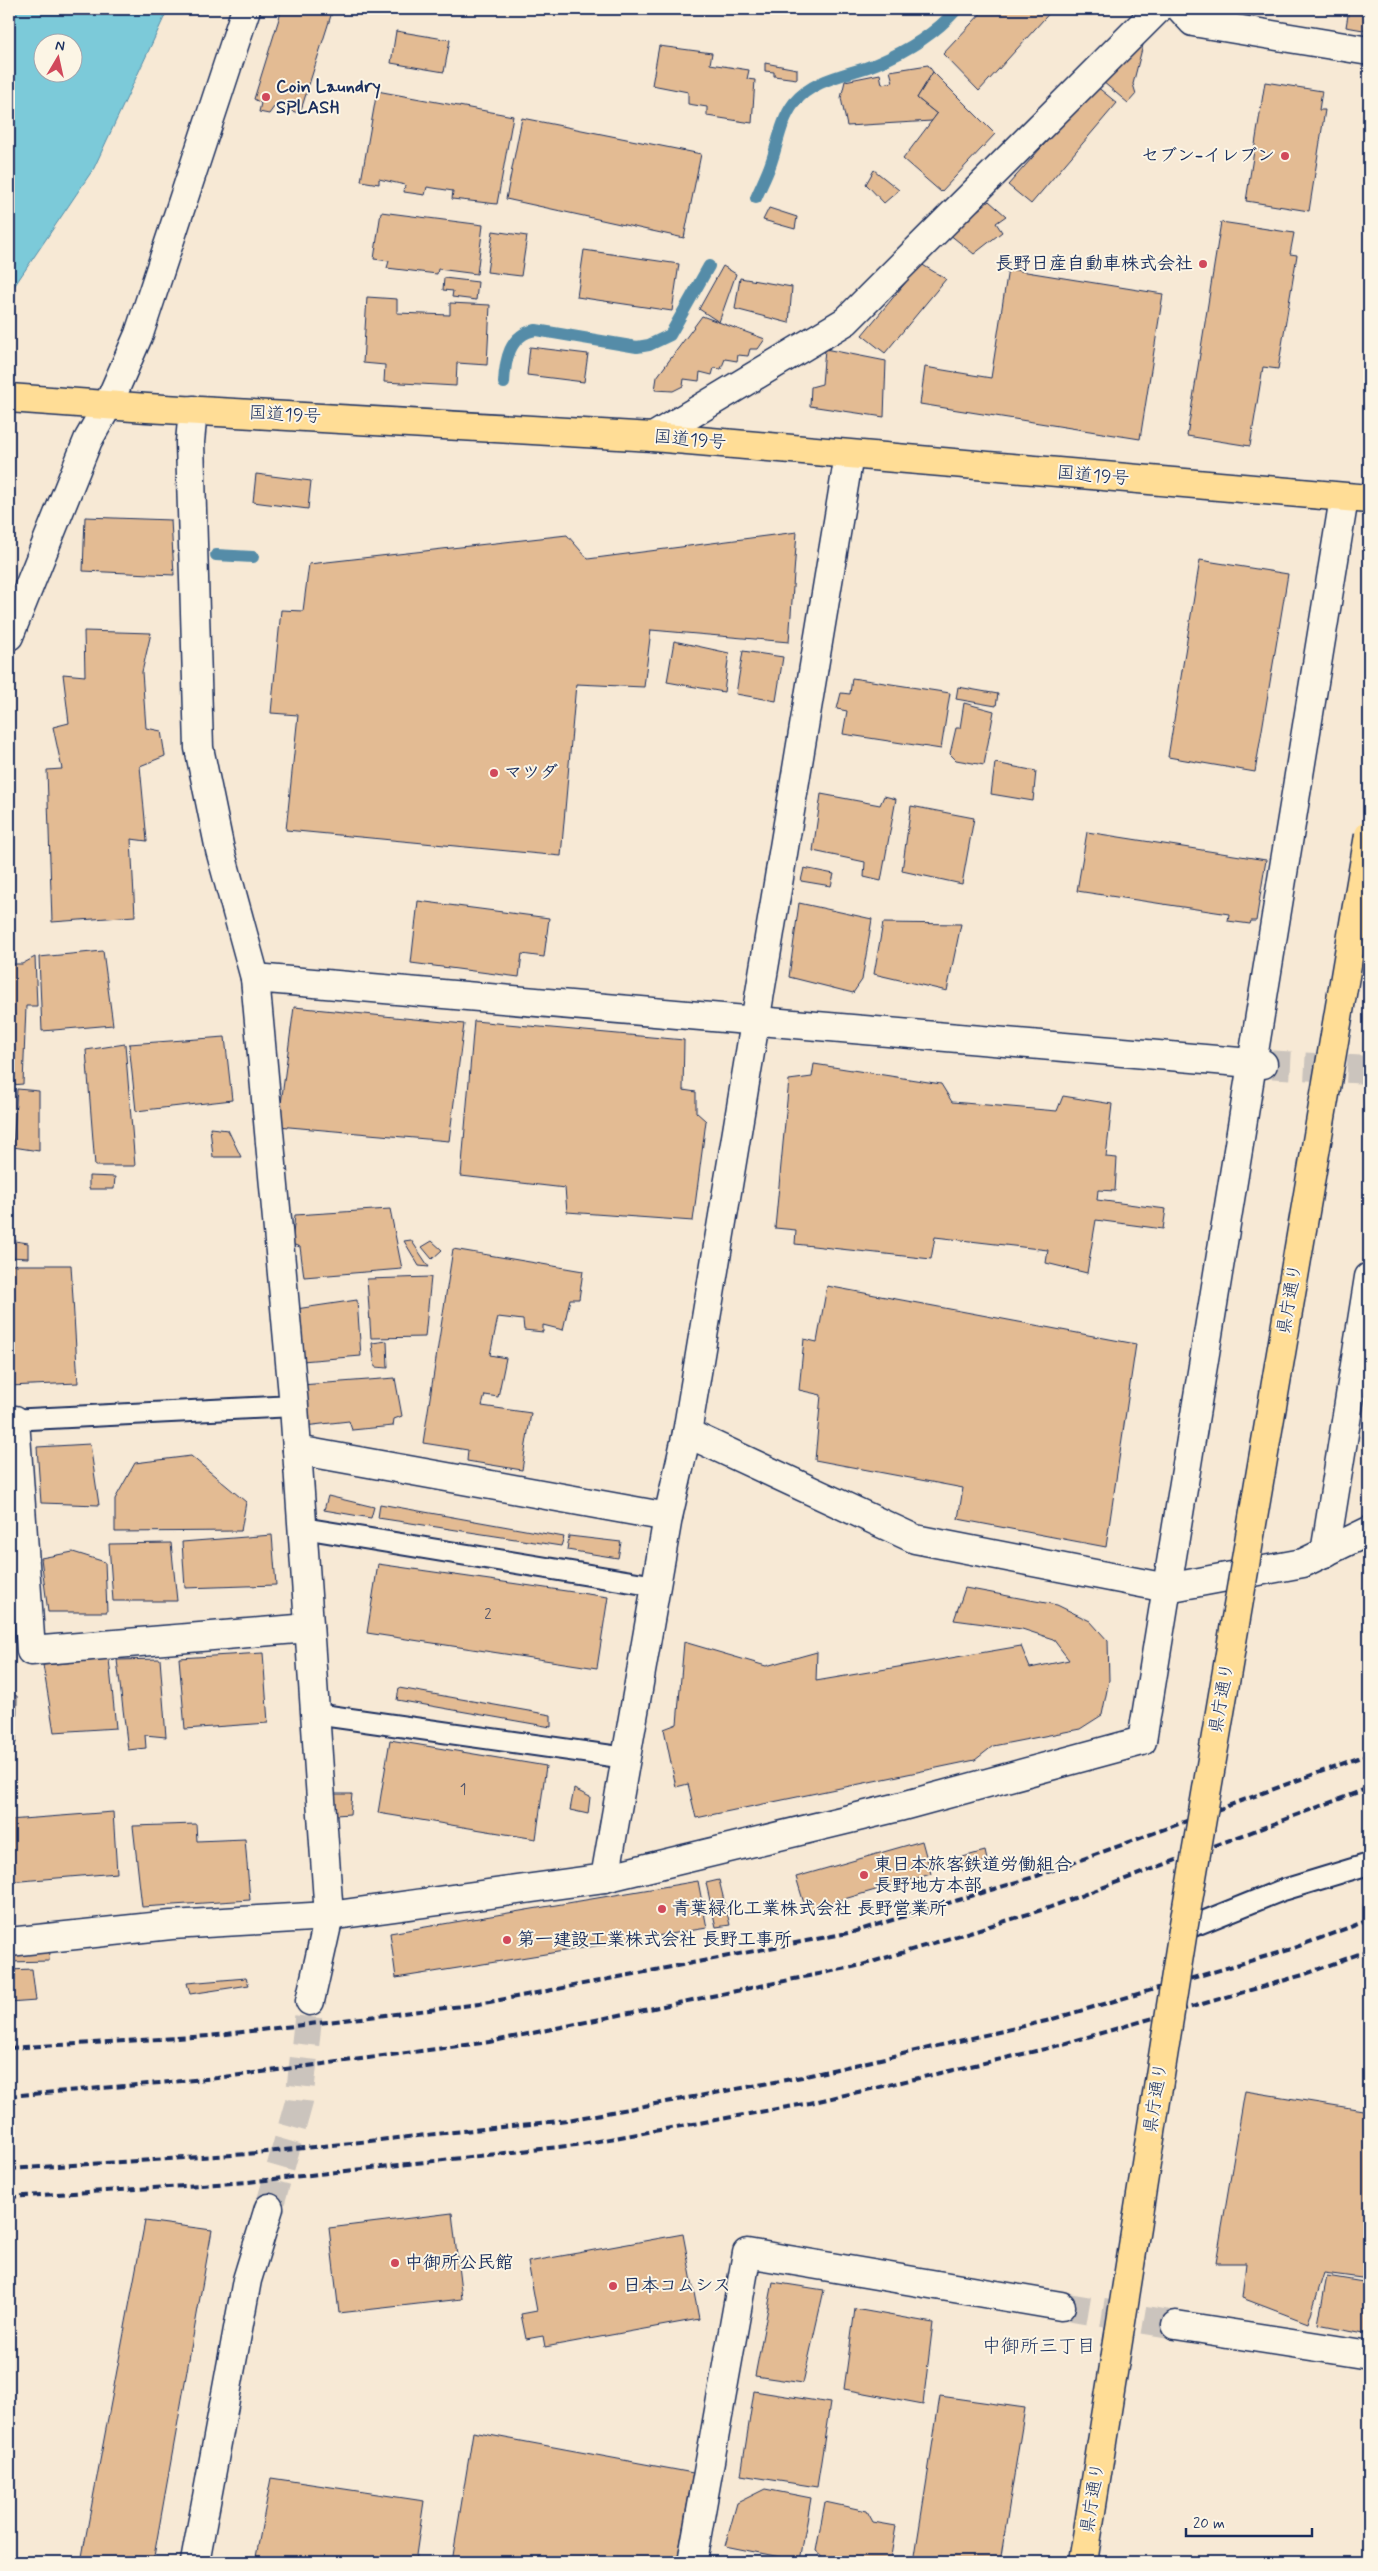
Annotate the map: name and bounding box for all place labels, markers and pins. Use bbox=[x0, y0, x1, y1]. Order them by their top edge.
place label: Coin Laundry SPLASH bbox=[276, 75, 381, 120]
marker: Coin Laundry SPLASH bbox=[260, 91, 272, 103]
place label: セブン-イレブン bbox=[1141, 144, 1275, 168]
marker: セブン-イレブン bbox=[1279, 150, 1291, 162]
place label: 長野日産自動車株式会社 bbox=[995, 252, 1193, 276]
marker: 長野日産自動車株式会社 bbox=[1197, 258, 1209, 270]
place label: マツダ bbox=[504, 761, 558, 785]
marker: マツダ bbox=[488, 767, 500, 779]
place label: 東日本旅客鉄道労働組合 長野地方本部 bbox=[874, 1853, 1072, 1898]
marker: 東日本旅客鉄道労働組合 長野地方本部 bbox=[858, 1869, 870, 1881]
place label: 青葉緑化工業株式会社 長野営業所 bbox=[672, 1897, 947, 1921]
marker: 青葉緑化工業株式会社 長野営業所 bbox=[656, 1903, 668, 1915]
place label: 第一建設工業株式会社 長野工事所 bbox=[517, 1928, 792, 1952]
marker: 第一建設工業株式会社 長野工事所 bbox=[501, 1934, 513, 1946]
place label: 中御所公民館 bbox=[405, 2251, 513, 2275]
marker: 中御所公民館 bbox=[389, 2257, 401, 2269]
place label: 日本コムシス bbox=[623, 2274, 731, 2298]
marker: 日本コムシス bbox=[607, 2280, 619, 2292]

